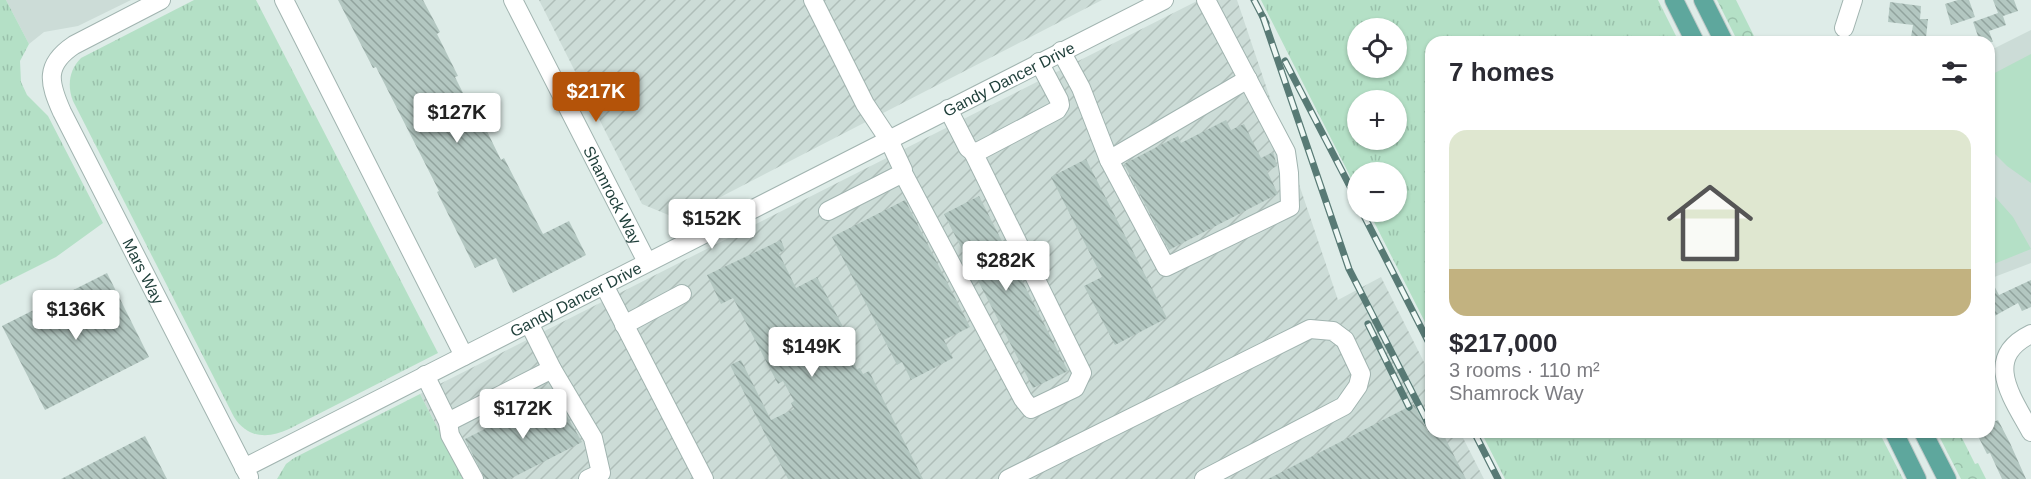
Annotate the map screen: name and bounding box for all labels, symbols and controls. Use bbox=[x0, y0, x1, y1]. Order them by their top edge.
map controls bbox=[1347, 18, 1407, 222]
button: locate bbox=[1347, 18, 1407, 78]
street label: Gandy Dancer Drive bbox=[940, 39, 1078, 120]
icon: filters bbox=[1938, 56, 1971, 89]
text: 7 homes bbox=[1449, 57, 1555, 87]
pin: $217K bbox=[554, 72, 638, 123]
text: $217K bbox=[567, 80, 625, 102]
button: + bbox=[1347, 90, 1407, 150]
pin: $127K bbox=[415, 93, 499, 144]
text: $127K bbox=[428, 101, 486, 123]
street label: Shamrock Way bbox=[580, 143, 644, 247]
button: − bbox=[1347, 162, 1407, 222]
icon: home bbox=[1656, 169, 1764, 277]
pin: $152K bbox=[670, 199, 754, 250]
text: $152K bbox=[683, 207, 741, 229]
street label: Mars Way bbox=[119, 236, 167, 307]
pin: $282K bbox=[964, 241, 1048, 292]
text: $282K bbox=[977, 249, 1035, 271]
street label: Gandy Dancer Drive bbox=[507, 259, 644, 340]
pin: $136K bbox=[34, 290, 118, 341]
text: $136K bbox=[47, 298, 105, 320]
pin: $149K bbox=[770, 327, 854, 378]
text: $217,000 bbox=[1449, 328, 1557, 358]
text: $149K bbox=[783, 335, 841, 357]
text: 3 rooms · 110 m² bbox=[1449, 359, 1600, 381]
text: Shamrock Way bbox=[1449, 382, 1584, 404]
pin: $172K bbox=[481, 389, 565, 440]
text: $172K bbox=[494, 397, 552, 419]

